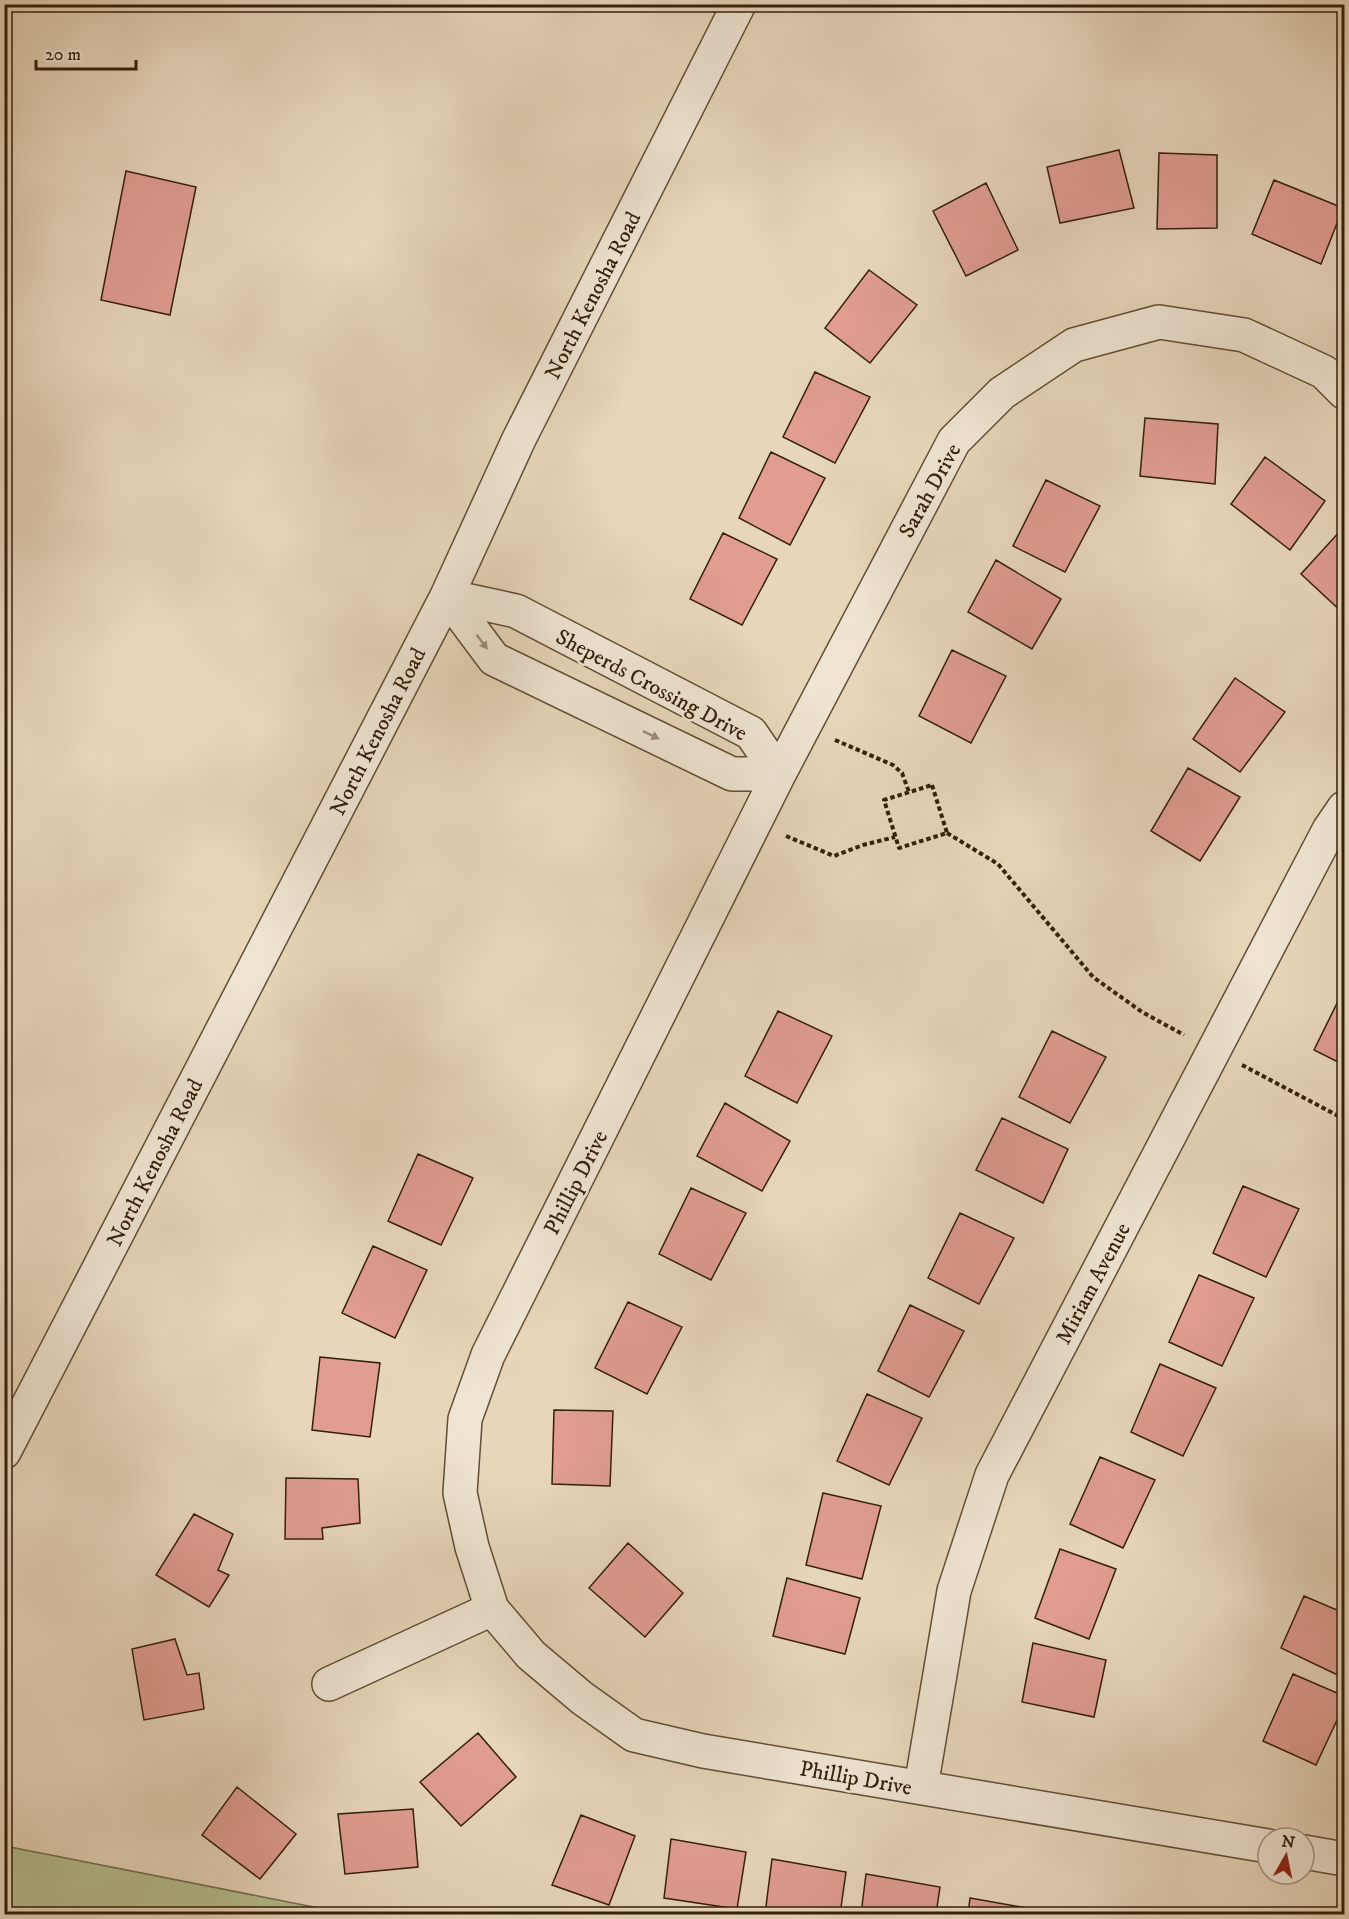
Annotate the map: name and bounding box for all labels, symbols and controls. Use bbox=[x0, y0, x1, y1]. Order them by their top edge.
scale bar bbox=[36, 33, 136, 71]
text: 20 m bbox=[45, 44, 81, 66]
street label: North Kenosha Road bbox=[539, 207, 647, 384]
street label: Sarah Drive bbox=[893, 439, 967, 543]
street label: Sheperds Crossing Drive bbox=[551, 623, 752, 747]
one-way arrow bbox=[476, 634, 488, 650]
street label: North Kenosha Road bbox=[324, 643, 432, 820]
one-way arrow bbox=[643, 731, 660, 740]
street label: North Kenosha Road bbox=[101, 1074, 209, 1251]
street label: Phillip Drive bbox=[539, 1126, 614, 1239]
street label: Miriam Avenue bbox=[1050, 1218, 1137, 1349]
street label: Phillip Drive bbox=[797, 1755, 914, 1802]
north arrow bbox=[1256, 1826, 1316, 1886]
text: N bbox=[1280, 1831, 1296, 1853]

